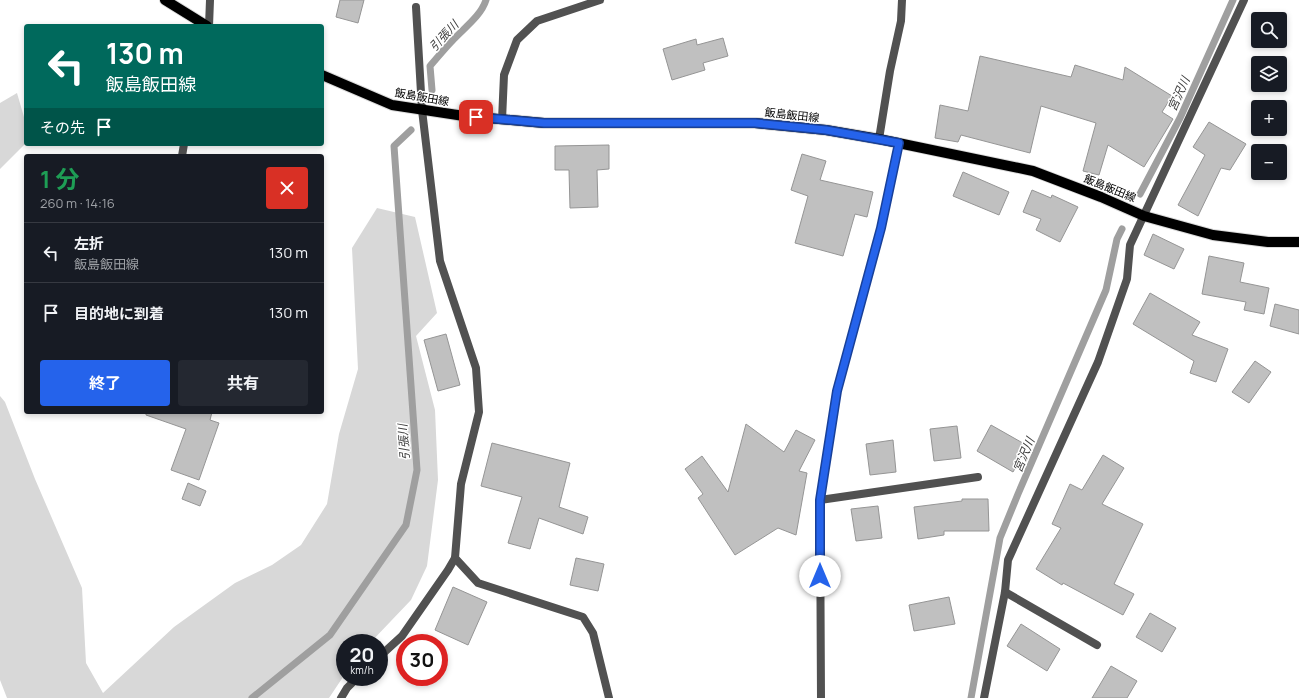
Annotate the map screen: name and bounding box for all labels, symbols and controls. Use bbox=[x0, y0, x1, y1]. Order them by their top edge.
map controls bbox=[1251, 12, 1287, 180]
button: search bbox=[1251, 12, 1287, 48]
water label: 引張川 bbox=[425, 15, 463, 55]
text: 130 m bbox=[106, 34, 184, 72]
icon: left bbox=[40, 40, 92, 92]
button: layers bbox=[1251, 56, 1287, 92]
text: 飯島飯田線 bbox=[106, 72, 196, 96]
water label: 宮沢川 bbox=[1163, 72, 1194, 114]
street label: 飯島飯田線 bbox=[394, 84, 450, 109]
pin bbox=[459, 100, 493, 134]
button: + bbox=[1251, 100, 1287, 136]
street label: 飯島飯田線 bbox=[764, 104, 820, 125]
icon: arrive bbox=[465, 106, 487, 128]
icon: arrive bbox=[93, 116, 115, 138]
text: その先 bbox=[40, 117, 85, 138]
button: − bbox=[1251, 144, 1287, 180]
text: 1 分 bbox=[40, 162, 79, 195]
button: close bbox=[266, 167, 308, 209]
street label: 飯島飯田線 bbox=[1082, 170, 1138, 205]
text: 260 m · 14:16 bbox=[40, 194, 115, 212]
text: 左折 bbox=[74, 233, 104, 254]
icon: left bbox=[40, 242, 62, 264]
text: 130 m bbox=[269, 242, 308, 263]
text: 飯島飯田線 bbox=[74, 255, 139, 273]
icon: arrive bbox=[40, 302, 62, 324]
text: 130 m bbox=[269, 302, 308, 323]
text: 目的地に到着 bbox=[74, 303, 164, 324]
button: 終了 bbox=[40, 360, 170, 406]
button: 共有 bbox=[178, 360, 308, 406]
water label: 引張川 bbox=[394, 421, 413, 461]
water label: 宮沢川 bbox=[1009, 433, 1039, 475]
position arrow bbox=[799, 555, 841, 597]
speed limit sign: 30 bbox=[396, 634, 448, 686]
text: 20 bbox=[349, 641, 375, 668]
text: km/h bbox=[350, 663, 374, 677]

